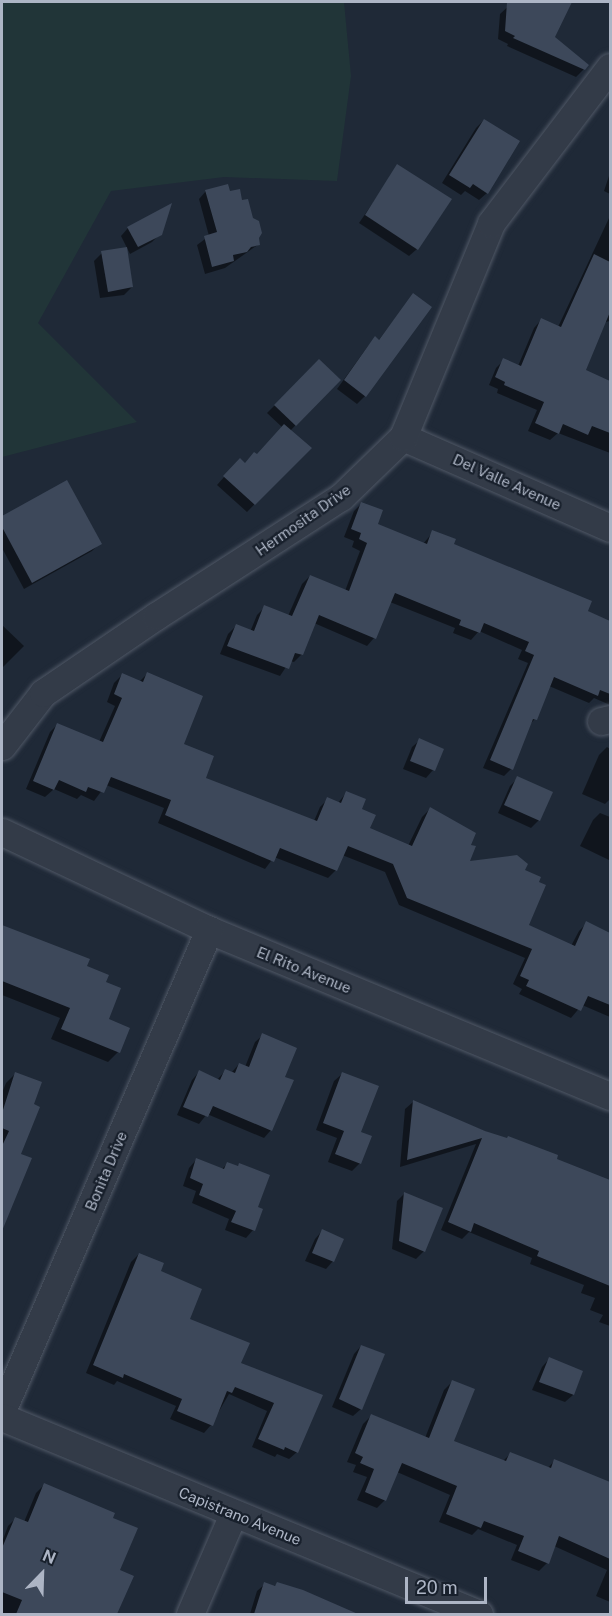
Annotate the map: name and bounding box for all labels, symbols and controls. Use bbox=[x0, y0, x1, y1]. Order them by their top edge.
street label: Del Valle Avenue bbox=[450, 450, 564, 514]
street label: Hermosita Drive bbox=[252, 480, 354, 560]
street label: El Rito Avenue bbox=[254, 943, 354, 997]
street label: Bonita Drive bbox=[81, 1129, 131, 1213]
street label: Capistrano Avenue bbox=[176, 1483, 304, 1549]
north arrow bbox=[12, 1544, 72, 1604]
text: N bbox=[40, 1546, 59, 1568]
scale bar bbox=[408, 1565, 490, 1603]
text: 20 m bbox=[416, 1577, 458, 1598]

